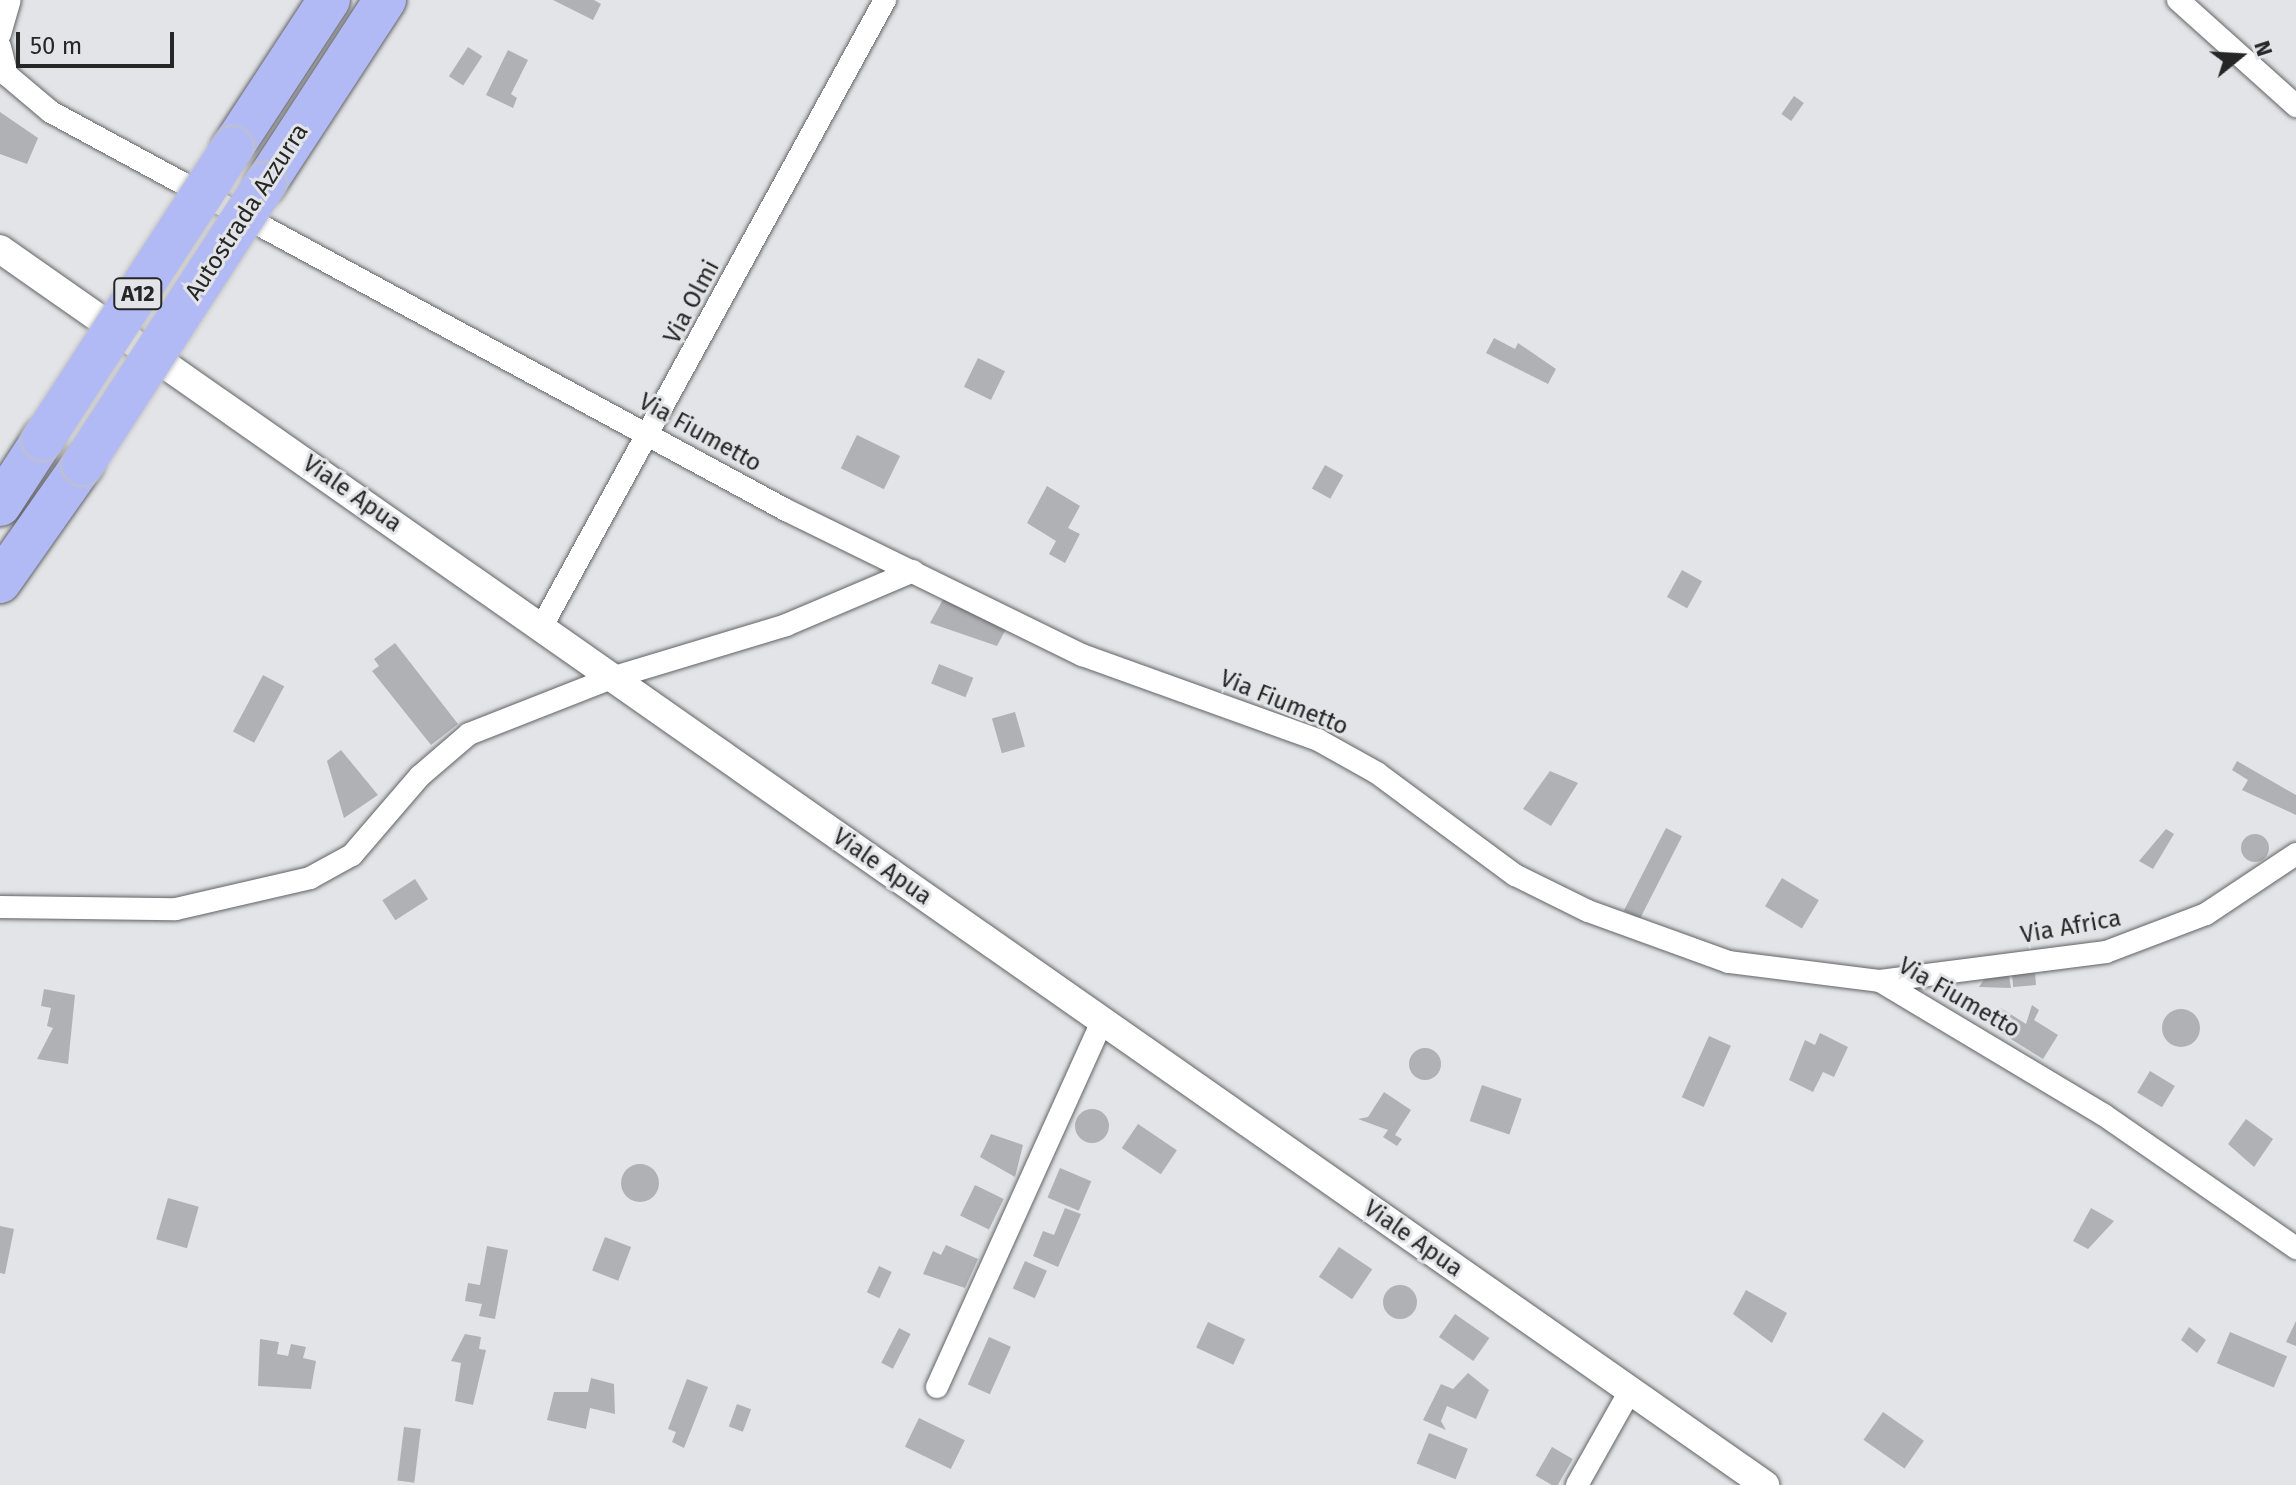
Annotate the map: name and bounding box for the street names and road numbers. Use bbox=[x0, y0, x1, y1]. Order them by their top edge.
street label: Autostrada Azzurra bbox=[179, 118, 315, 306]
street label: Via Olmi bbox=[658, 255, 726, 349]
road number: A12 bbox=[112, 276, 164, 312]
street label: Via Fiumetto bbox=[634, 387, 766, 479]
street label: Viale Apua bbox=[297, 449, 407, 539]
street label: Via Fiumetto bbox=[1216, 664, 1352, 742]
street label: Viale Apua bbox=[827, 822, 937, 912]
street label: Via Africa bbox=[2018, 904, 2124, 950]
street label: Via Fiumetto bbox=[1893, 952, 2025, 1044]
street label: Viale Apua bbox=[1358, 1194, 1468, 1284]

